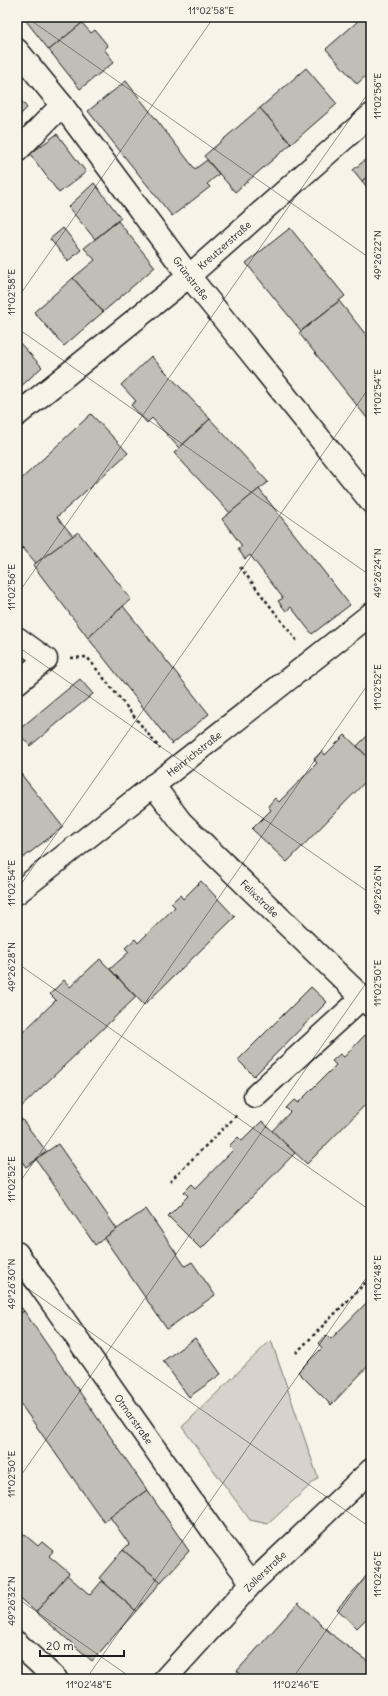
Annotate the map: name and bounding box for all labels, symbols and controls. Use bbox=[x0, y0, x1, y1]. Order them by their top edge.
text: 11°02'58"E bbox=[188, 4, 234, 17]
text: 11°02'56"E bbox=[371, 73, 384, 119]
street label: Kreutzerstraße bbox=[195, 218, 254, 272]
text: 49°26'22"N bbox=[371, 230, 384, 280]
street label: Grünstraße bbox=[170, 254, 212, 303]
text: 11°02'58"E bbox=[5, 269, 18, 315]
text: 11°02'54"E bbox=[371, 369, 384, 415]
text: 49°26'24"N bbox=[371, 548, 384, 598]
text: 11°02'56"E bbox=[5, 564, 18, 610]
text: 11°02'52"E bbox=[371, 664, 384, 710]
street label: Heinrichstraße bbox=[164, 729, 224, 780]
text: 11°02'54"E bbox=[5, 860, 18, 906]
text: 49°26'26"N bbox=[371, 865, 384, 915]
street label: Felixstraße bbox=[237, 877, 281, 920]
text: 49°26'28"N bbox=[5, 942, 18, 992]
text: 11°02'50"E bbox=[371, 959, 384, 1006]
text: 11°02'52"E bbox=[5, 1156, 18, 1202]
text: 11°02'48"E bbox=[371, 1255, 384, 1301]
text: 49°26'30"N bbox=[5, 1259, 18, 1309]
street label: Otmarstraße bbox=[111, 1392, 156, 1447]
text: 11°02'50"E bbox=[5, 1450, 18, 1497]
street label: Zollerstraße bbox=[241, 1548, 289, 1595]
text: 11°02'46"E bbox=[371, 1551, 384, 1597]
text: 49°26'32"N bbox=[5, 1576, 18, 1626]
scale bar bbox=[40, 1632, 124, 1658]
text: 20 m bbox=[46, 1638, 74, 1653]
text: 11°02'48"E bbox=[66, 1678, 112, 1691]
text: 11°02'46"E bbox=[273, 1678, 319, 1691]

